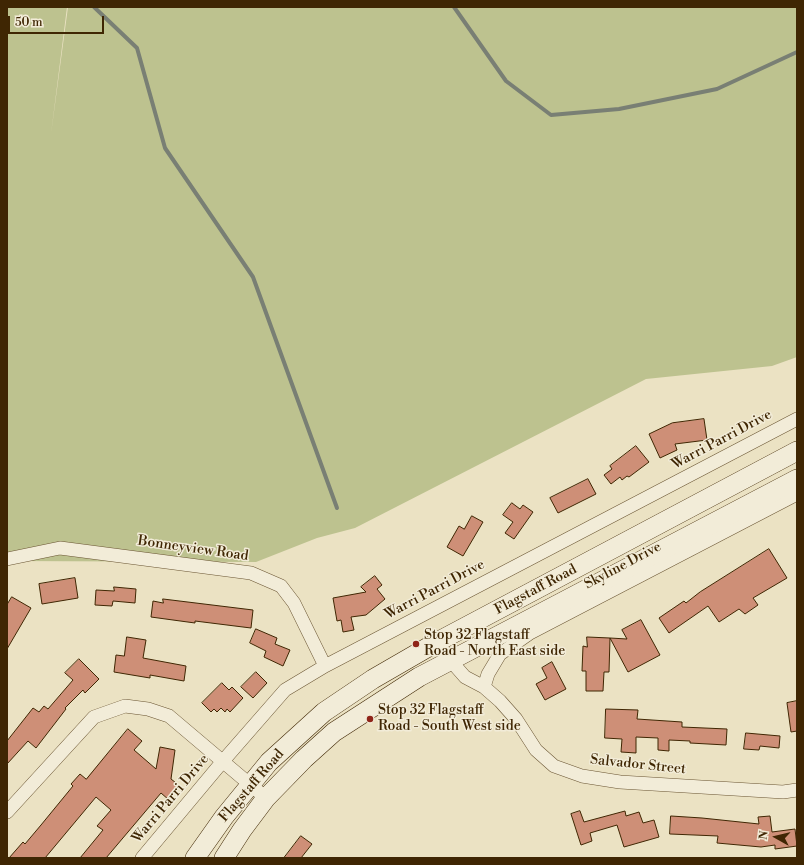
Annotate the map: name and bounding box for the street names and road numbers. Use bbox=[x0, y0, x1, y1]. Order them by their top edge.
street label: Warri Parri Drive bbox=[669, 407, 775, 473]
street label: Bonneyview Road bbox=[136, 533, 250, 565]
street label: Skyline Drive bbox=[582, 539, 664, 593]
street label: Warri Parri Drive bbox=[382, 557, 488, 623]
street label: Flagstaff Road bbox=[492, 561, 580, 619]
street label: Flagstaff Road bbox=[216, 746, 288, 826]
street label: Warri Parri Drive bbox=[129, 751, 213, 847]
street label: Salvador Street bbox=[589, 752, 687, 778]

